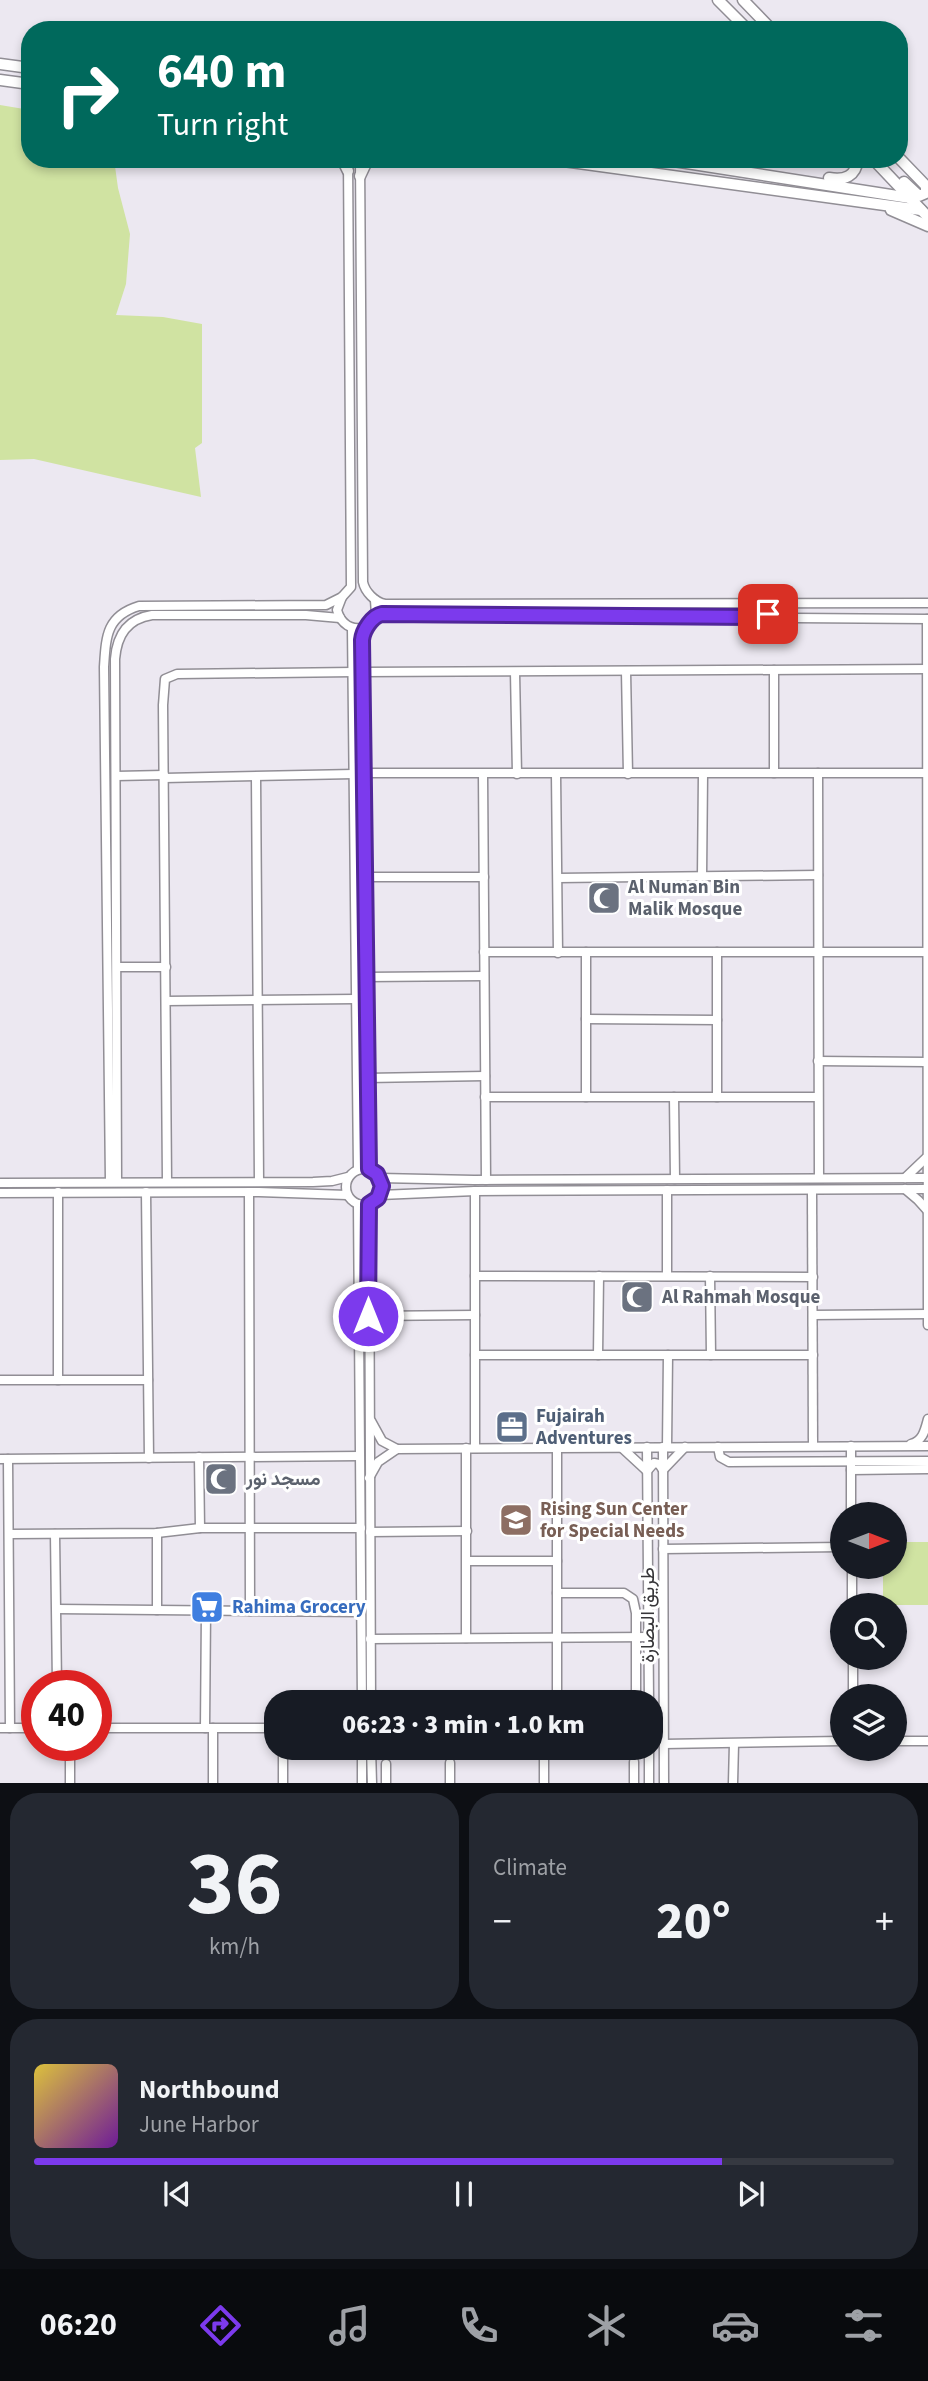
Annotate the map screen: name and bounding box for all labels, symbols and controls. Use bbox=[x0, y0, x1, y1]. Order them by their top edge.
text: 640 m bbox=[157, 37, 286, 107]
icon: right bbox=[42, 49, 133, 140]
text: Turn right bbox=[157, 102, 288, 148]
pin bbox=[738, 584, 798, 644]
icon: arrive bbox=[749, 595, 787, 633]
place label: Al Numan Bin Malik Mosque bbox=[627, 874, 742, 923]
mosque icon: Al Numan Bin Malik Mosque bbox=[585, 879, 623, 917]
mosque icon: Al Rahmah Mosque bbox=[618, 1278, 656, 1316]
position arrow bbox=[331, 1279, 405, 1353]
place label: Al Rahmah Mosque bbox=[661, 1284, 820, 1311]
place label: Fujairah Adventures bbox=[535, 1403, 632, 1452]
office icon: Fujairah Adventures bbox=[493, 1408, 531, 1446]
mosque icon: مسجد نور bbox=[202, 1460, 240, 1498]
place label: مسجد نور bbox=[245, 1466, 320, 1493]
place label: Rising Sun Center for Special Needs bbox=[540, 1496, 688, 1545]
school or university icon: Rising Sun Center for Special Needs bbox=[497, 1501, 535, 1539]
north arrow bbox=[830, 1502, 906, 1578]
map controls bbox=[830, 1502, 907, 1761]
street label: طريق البصارة bbox=[635, 1567, 662, 1663]
supermarket icon: Rahima Grocery bbox=[188, 1588, 226, 1626]
button: search bbox=[830, 1593, 907, 1670]
place label: Rahima Grocery bbox=[232, 1594, 366, 1621]
speed limit sign: 40 bbox=[21, 1670, 112, 1761]
button: layers bbox=[830, 1684, 907, 1761]
text: 06:23 · 3 min · 1.0 km bbox=[342, 1706, 585, 1743]
text: 36 bbox=[186, 1820, 283, 1949]
text: Climate bbox=[493, 1851, 567, 1884]
text: 20° bbox=[656, 1885, 731, 1959]
text: − bbox=[493, 1895, 512, 1949]
text: + bbox=[875, 1895, 894, 1949]
text: km/h bbox=[209, 1930, 260, 1963]
text: Northbound bbox=[139, 2071, 280, 2108]
text: June Harbor bbox=[139, 2108, 259, 2141]
icon: previous bbox=[158, 2175, 196, 2213]
icon: pause bbox=[445, 2175, 483, 2213]
icon: next bbox=[732, 2175, 770, 2213]
icon: directions bbox=[196, 2301, 245, 2350]
icon: music bbox=[325, 2301, 374, 2350]
icon: phone bbox=[454, 2301, 503, 2350]
icon: climate bbox=[582, 2301, 631, 2350]
icon: car bbox=[711, 2301, 760, 2350]
icon: filters bbox=[839, 2301, 888, 2350]
text: 06:20 bbox=[40, 2302, 117, 2348]

